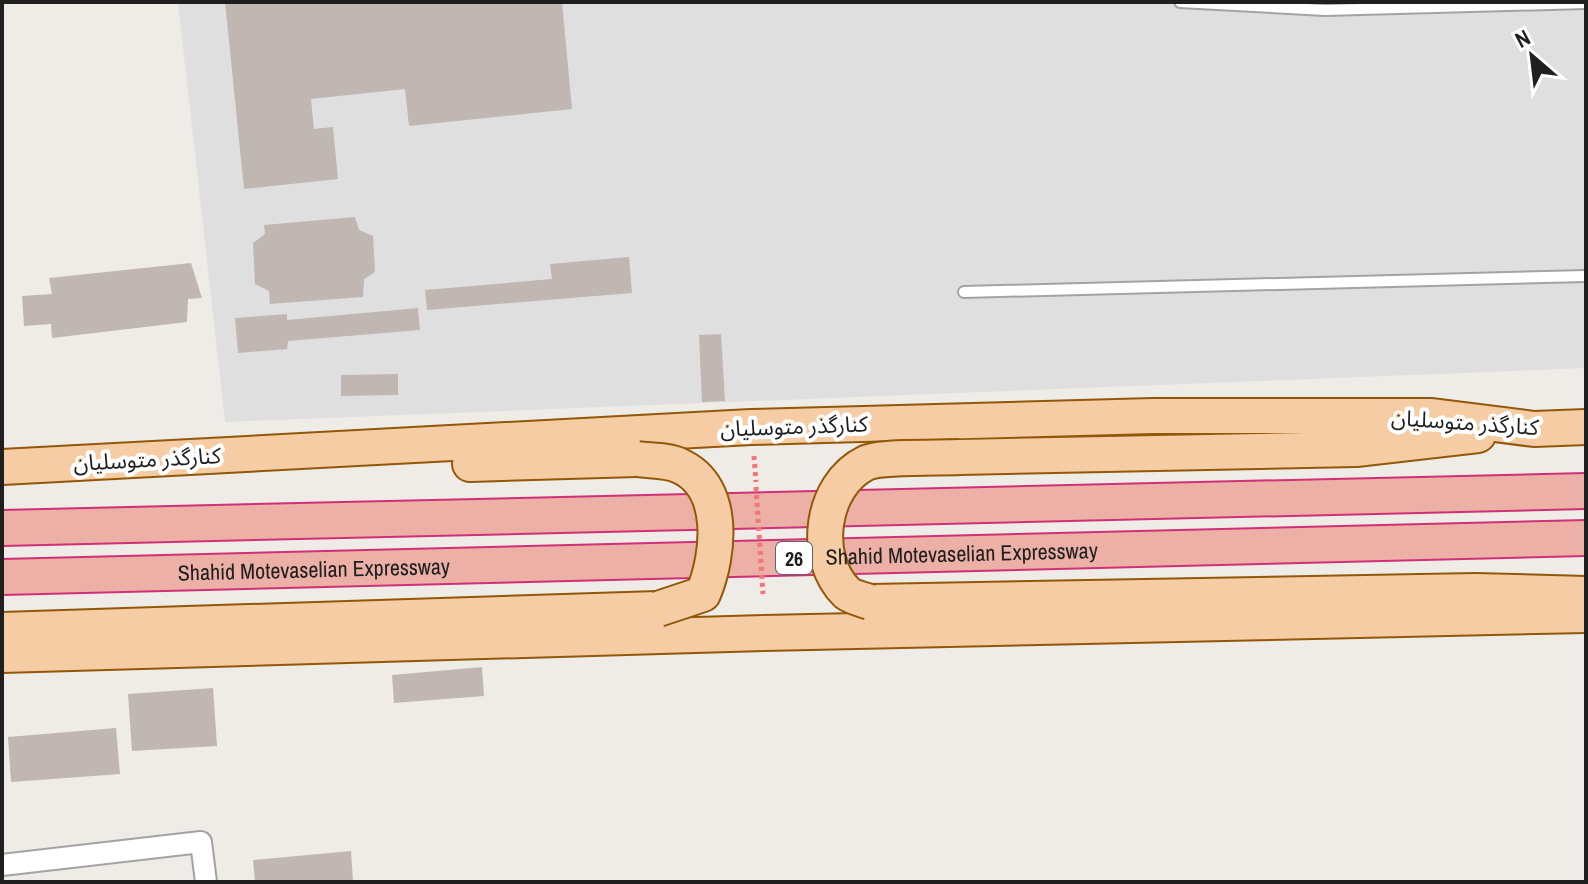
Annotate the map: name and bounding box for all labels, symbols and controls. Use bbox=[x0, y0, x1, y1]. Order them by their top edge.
north arrow bbox=[1492, 16, 1572, 96]
text: N bbox=[1510, 22, 1535, 55]
street label: کنارگذر متوسلیان bbox=[1390, 402, 1541, 442]
street label: کنارگذر متوسلیان bbox=[720, 408, 869, 444]
street label: کنارگذر متوسلیان bbox=[72, 440, 222, 478]
street label: Shahid Motevaselian Expressway bbox=[825, 535, 1098, 572]
road number: 26 bbox=[776, 542, 812, 574]
street label: Shahid Motevaselian Expressway bbox=[178, 551, 450, 588]

